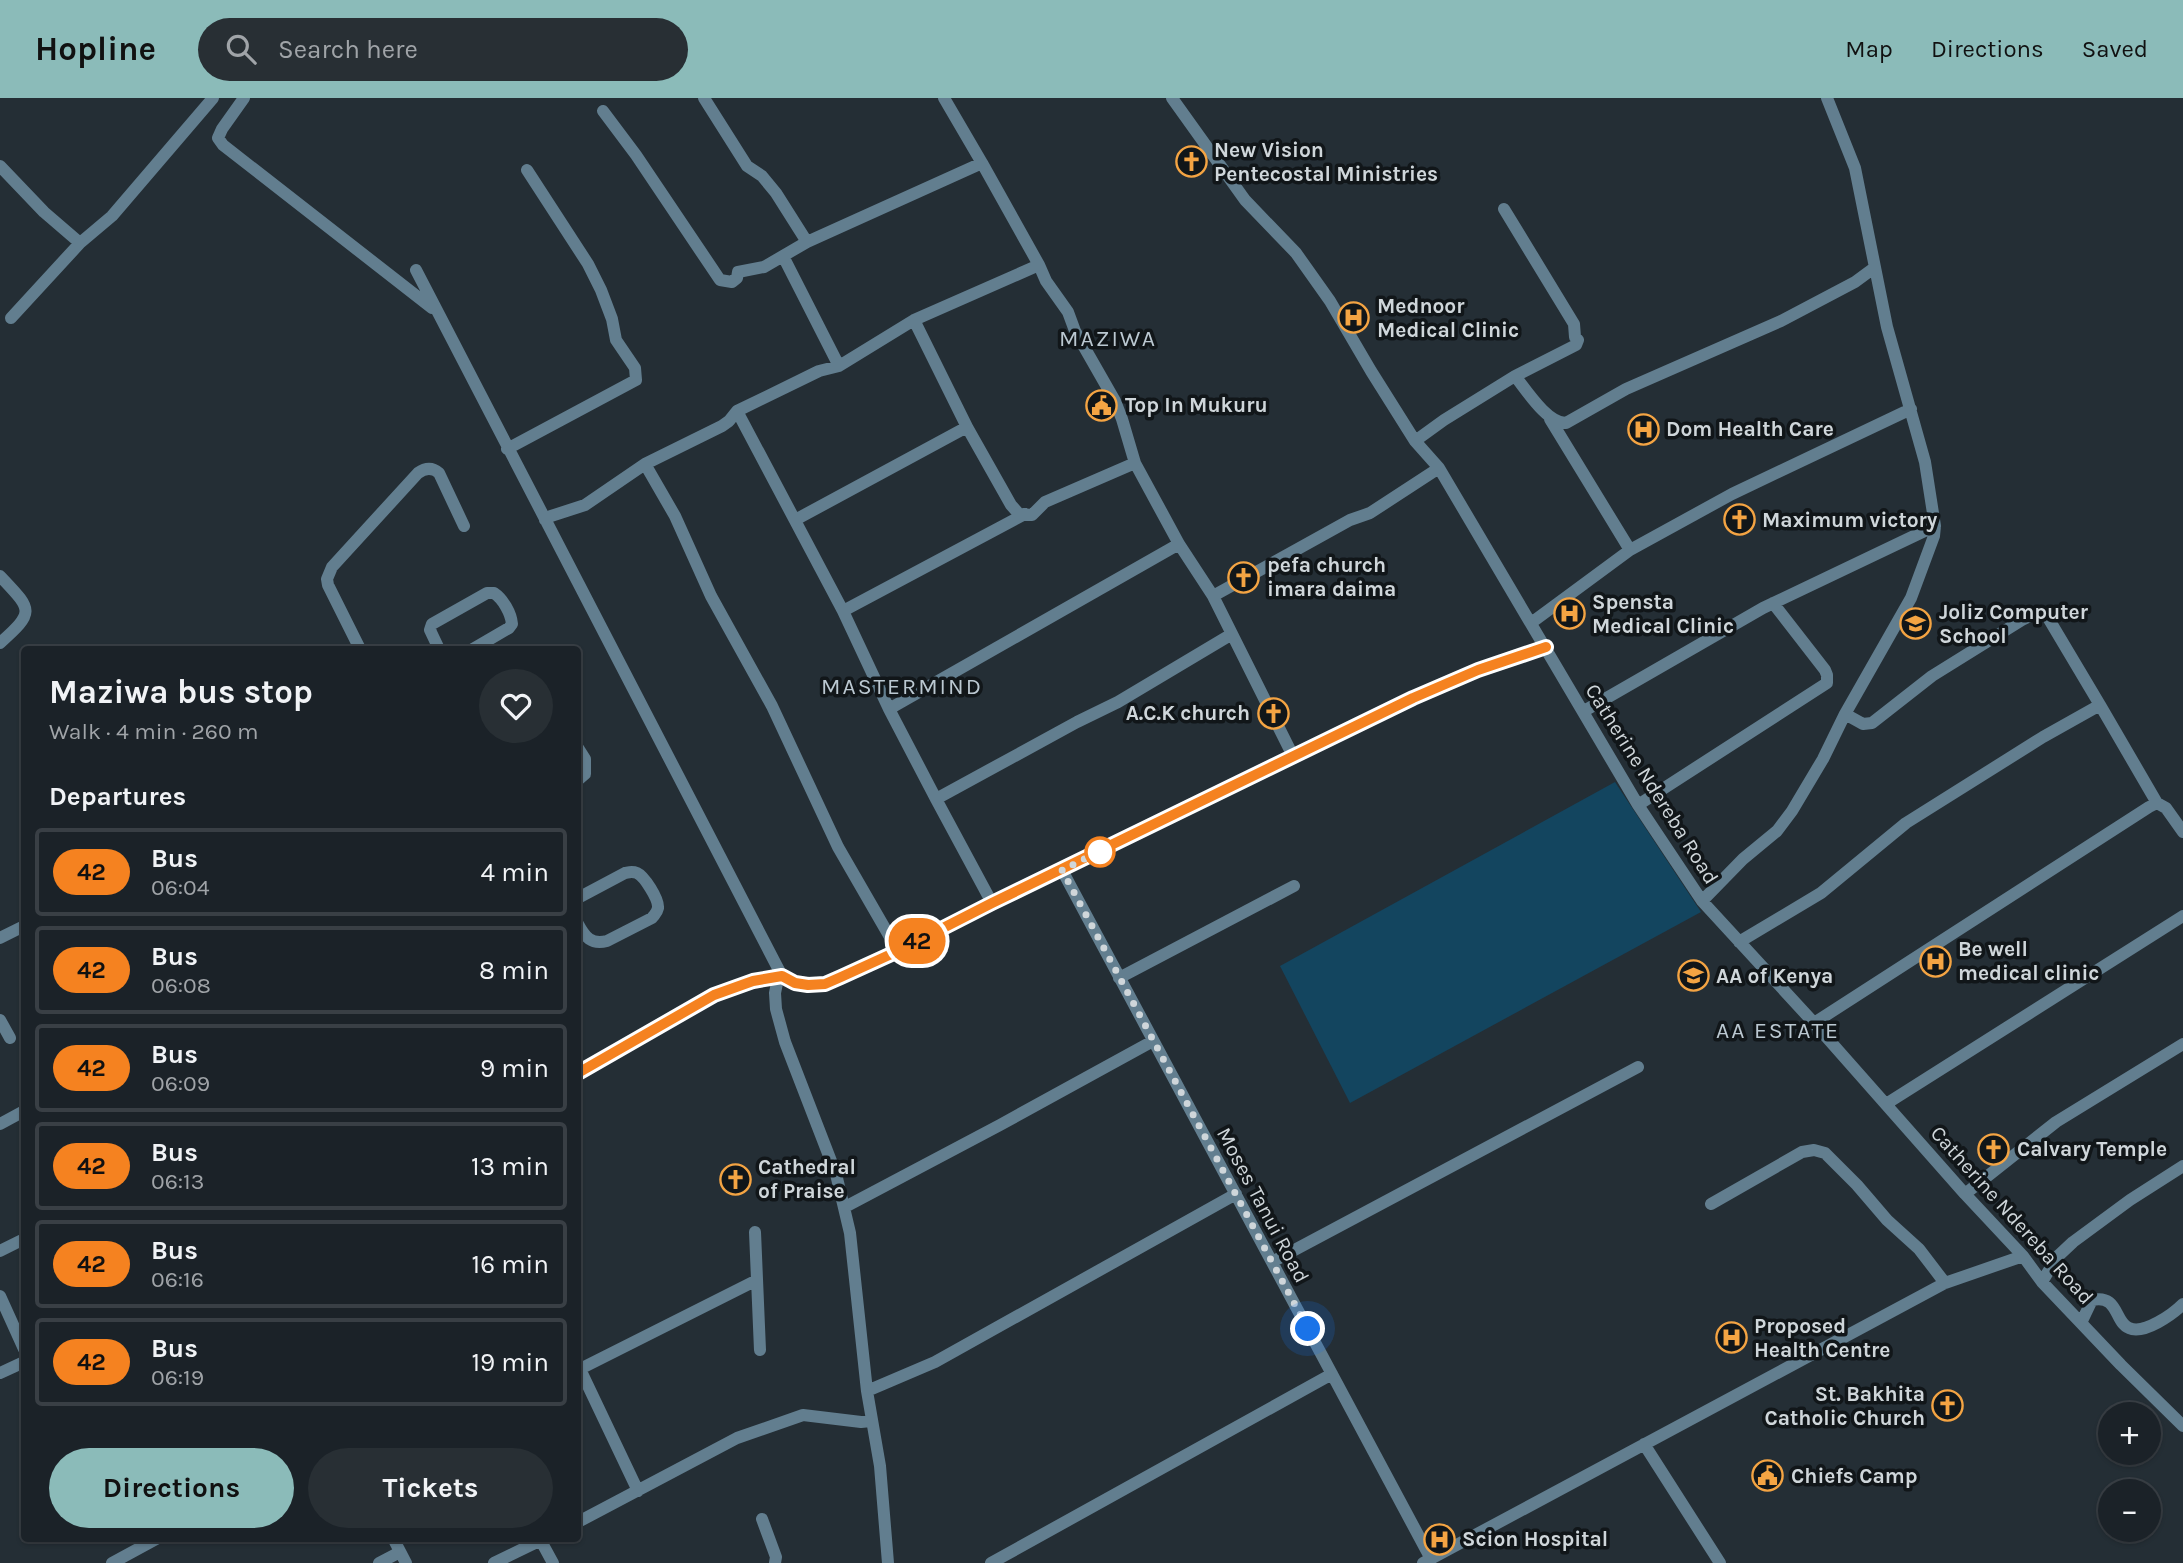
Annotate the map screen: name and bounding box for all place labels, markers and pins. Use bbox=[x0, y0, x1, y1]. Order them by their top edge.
place label: New Vision Pentecostal Ministries bbox=[1214, 138, 1438, 186]
church icon: New Vision Pentecostal Ministries bbox=[1174, 145, 1208, 179]
place label: Mednoor Medical Clinic bbox=[1377, 294, 1519, 342]
hospital icon: Mednoor Medical Clinic bbox=[1337, 301, 1371, 335]
public building icon: Top In Mukuru bbox=[1085, 388, 1119, 422]
place label: Top In Mukuru bbox=[1125, 393, 1268, 417]
hospital icon: Dom Health Care bbox=[1626, 412, 1660, 446]
place label: Dom Health Care bbox=[1666, 417, 1834, 441]
church icon: Maximum victory bbox=[1722, 503, 1756, 537]
place label: Maximum victory bbox=[1762, 508, 1938, 532]
place label: pefa church imara daima bbox=[1267, 553, 1396, 601]
church icon: pefa church imara daima bbox=[1227, 560, 1261, 594]
place label: Spensta Medical Clinic bbox=[1592, 590, 1734, 638]
hospital icon: Spensta Medical Clinic bbox=[1552, 597, 1586, 631]
place label: Joliz Computer School bbox=[1939, 600, 2089, 648]
school or university icon: Joliz Computer School bbox=[1899, 607, 1933, 641]
church icon: A.C.K church bbox=[1256, 696, 1290, 730]
place label: A.C.K church bbox=[1126, 701, 1250, 725]
unlabelled marker bbox=[1085, 837, 1115, 867]
place label: Be well medical clinic bbox=[1958, 937, 2099, 985]
hospital icon: Be well medical clinic bbox=[1918, 944, 1952, 978]
school or university icon: AA of Kenya bbox=[1676, 959, 1710, 993]
place label: AA of Kenya bbox=[1716, 964, 1833, 988]
church icon: Calvary Temple bbox=[1977, 1132, 2011, 1166]
place label: Calvary Temple bbox=[2017, 1137, 2167, 1161]
place label: Cathedral of Praise bbox=[758, 1155, 856, 1203]
church icon: Cathedral of Praise bbox=[718, 1162, 752, 1196]
place label: Proposed Health Centre bbox=[1754, 1314, 1890, 1362]
hospital icon: Proposed Health Centre bbox=[1714, 1321, 1748, 1355]
place label: St. Bakhita Catholic Church bbox=[1764, 1382, 1925, 1430]
church icon: St. Bakhita Catholic Church bbox=[1931, 1389, 1965, 1423]
public building icon: Chiefs Camp bbox=[1751, 1459, 1785, 1493]
place label: Chiefs Camp bbox=[1791, 1464, 1918, 1488]
hospital icon: Scion Hospital bbox=[1422, 1522, 1456, 1556]
place label: Scion Hospital bbox=[1462, 1527, 1608, 1551]

